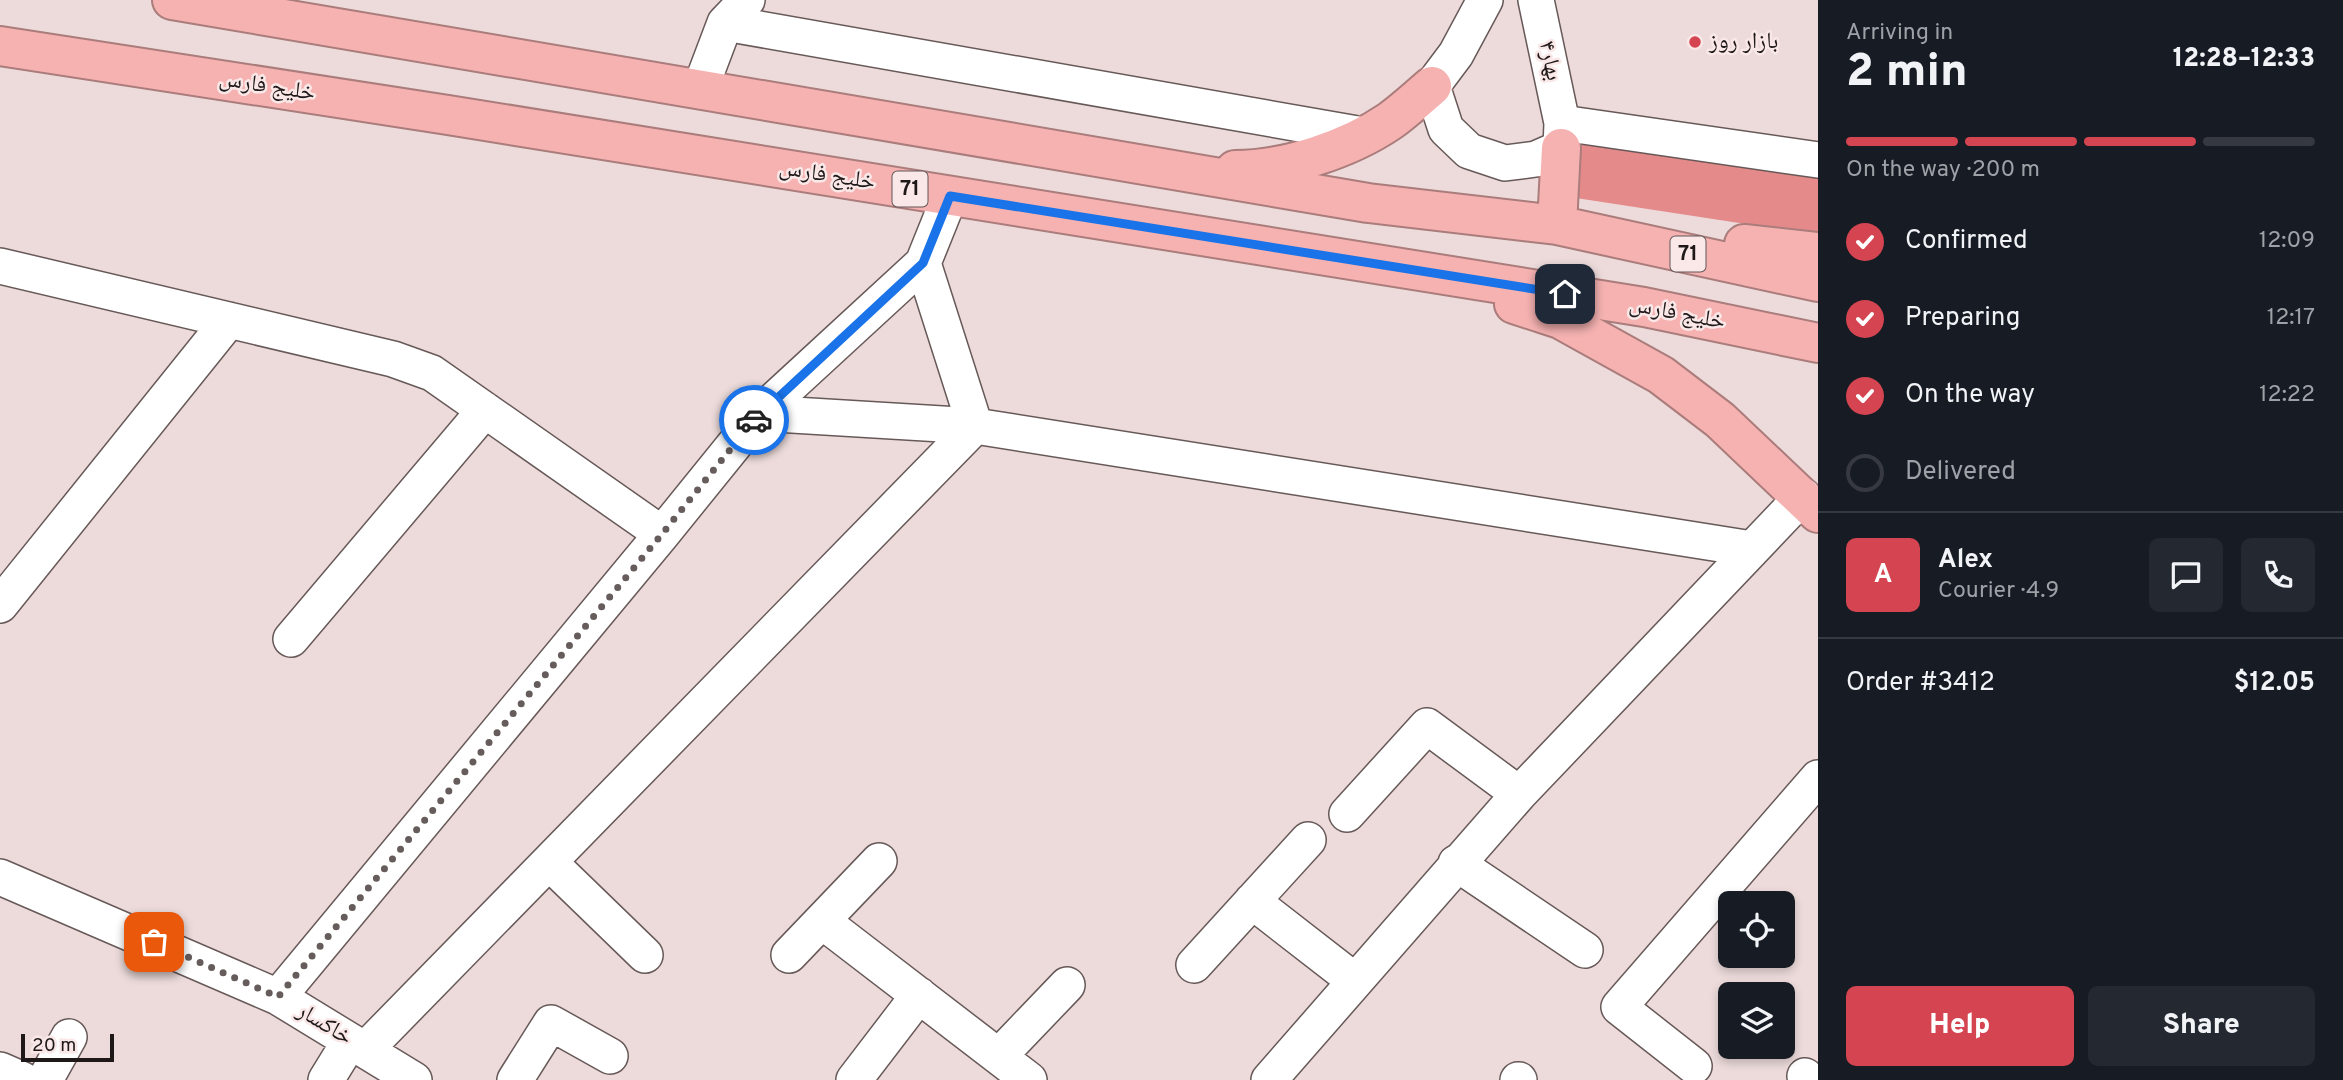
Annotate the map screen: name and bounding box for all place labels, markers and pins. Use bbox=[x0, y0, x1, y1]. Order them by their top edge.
place label: بازار روز bbox=[1708, 28, 1778, 57]
marker: بازار روز bbox=[1687, 34, 1703, 50]
pin bbox=[1535, 264, 1595, 324]
pin bbox=[124, 912, 184, 972]

